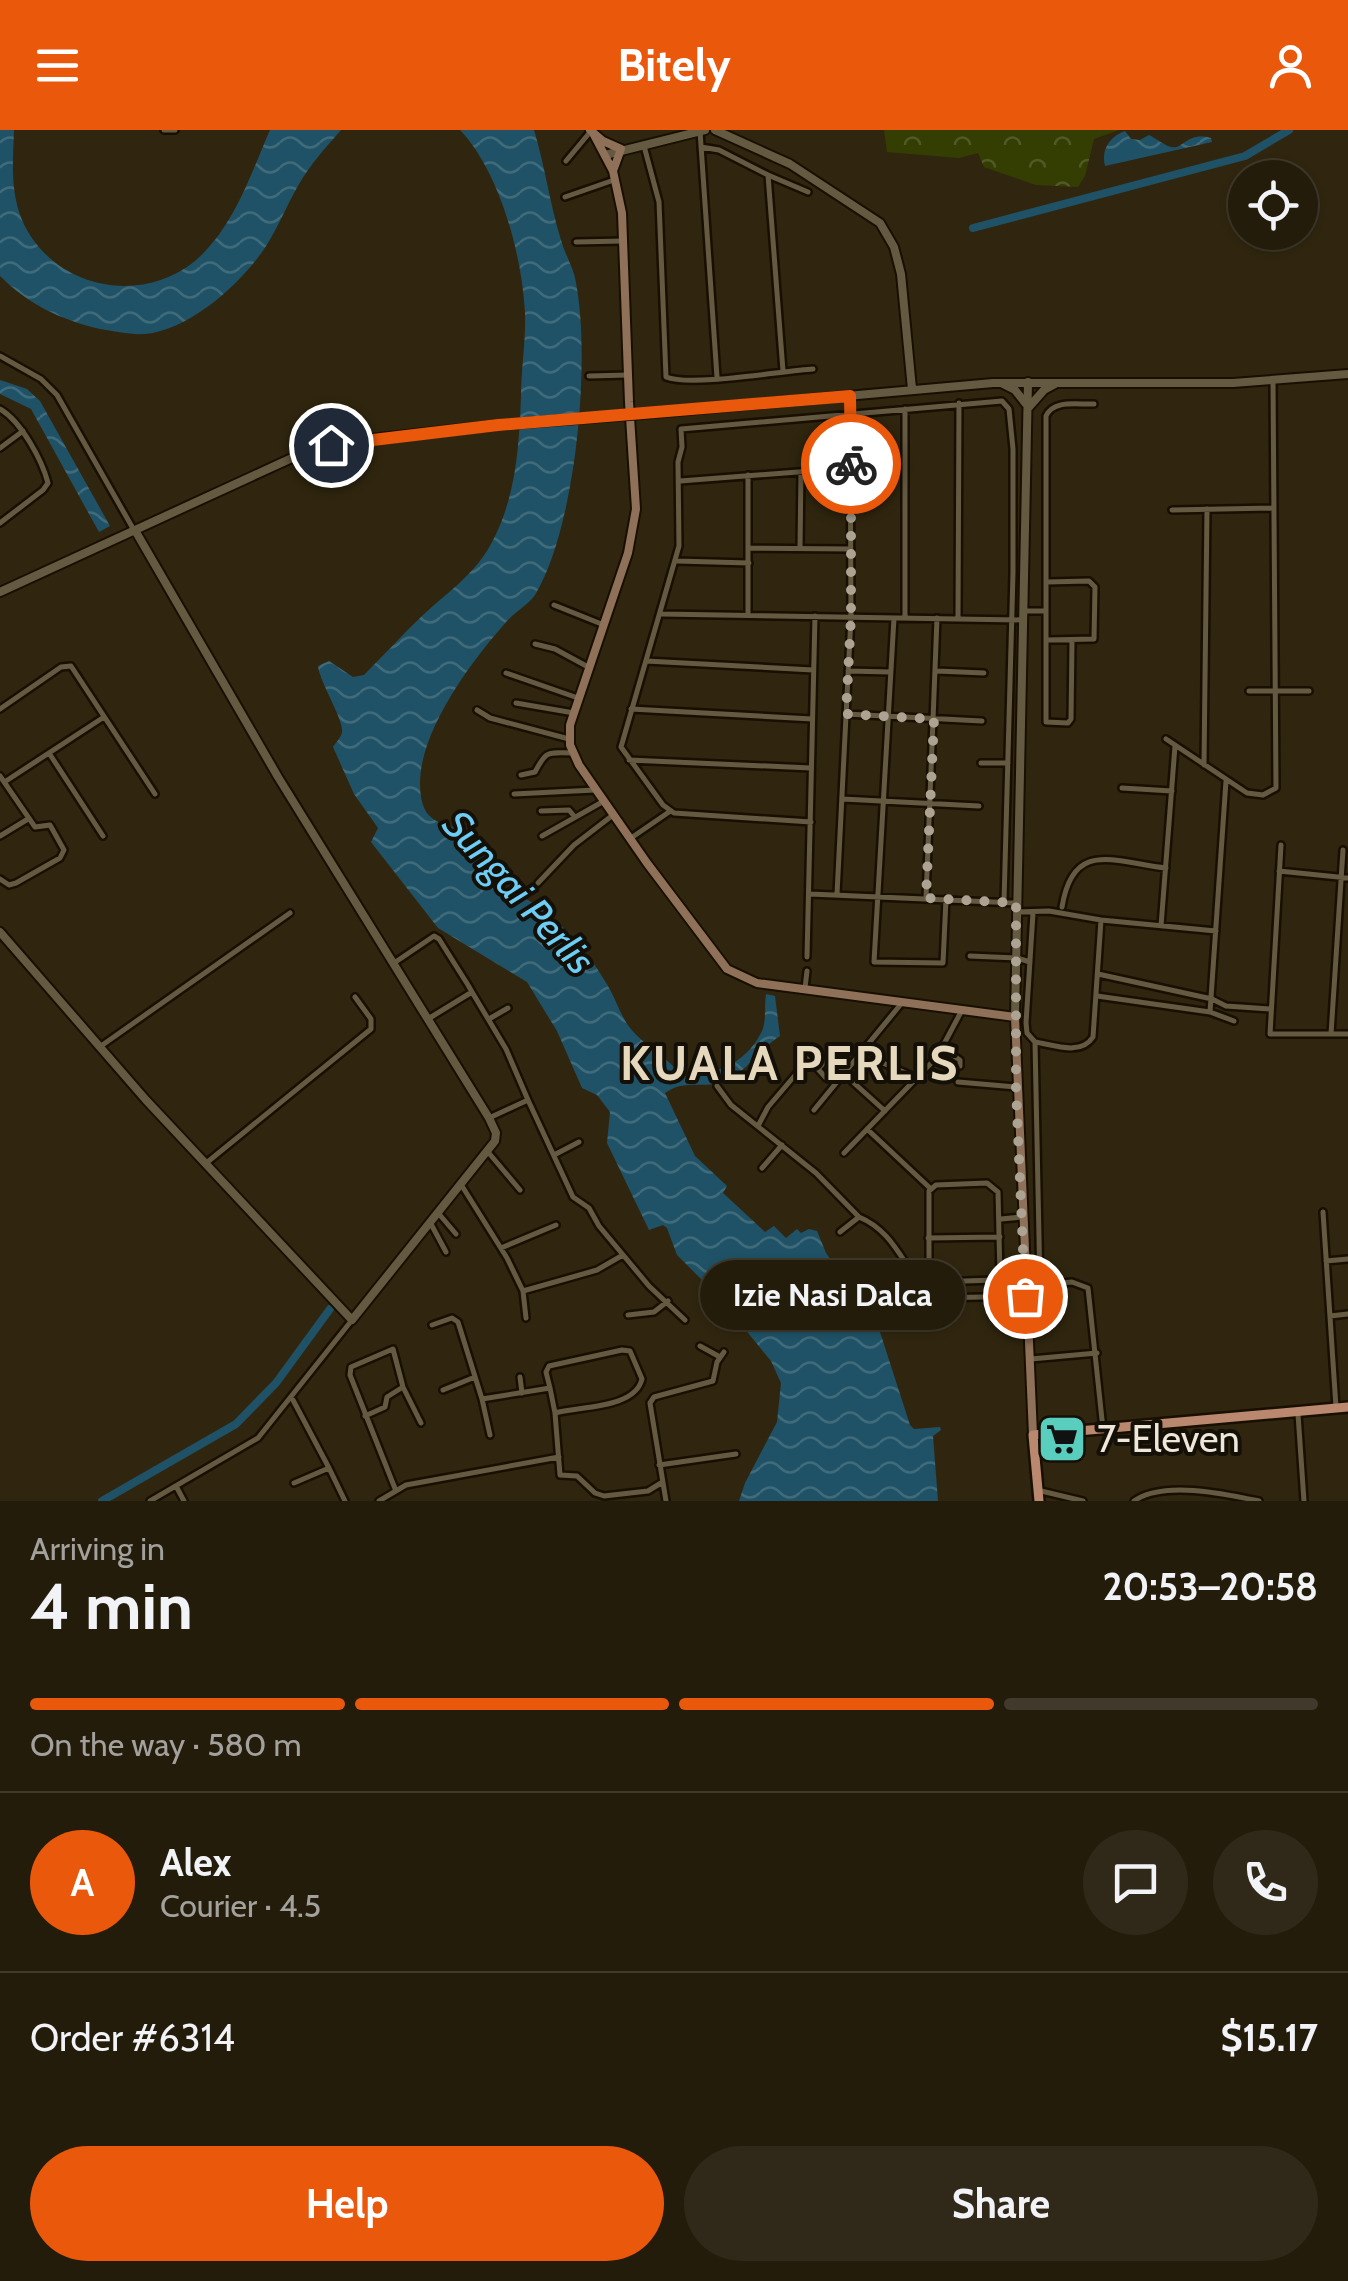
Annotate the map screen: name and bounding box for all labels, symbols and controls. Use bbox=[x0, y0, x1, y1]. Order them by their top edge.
icon: menu bbox=[30, 38, 85, 93]
text: Bitely bbox=[617, 38, 731, 92]
icon: person bbox=[1263, 38, 1318, 93]
map controls bbox=[1228, 160, 1318, 250]
button: locate bbox=[1228, 160, 1318, 250]
pin bbox=[289, 403, 374, 488]
courier bbox=[801, 414, 901, 514]
icon: home bbox=[304, 418, 359, 473]
icon: bike bbox=[824, 437, 879, 492]
water label: Sungai Perlis bbox=[433, 800, 606, 984]
district label: KUALA PERLIS bbox=[620, 1034, 960, 1092]
pin bbox=[983, 1254, 1068, 1339]
callout: Izie Nasi Dalca bbox=[700, 1261, 965, 1331]
icon: bag bbox=[998, 1269, 1053, 1324]
text: Izie Nasi Dalca bbox=[733, 1275, 932, 1314]
supermarket icon: 7-Eleven bbox=[1036, 1413, 1088, 1465]
place label: 7-Eleven bbox=[1097, 1415, 1240, 1462]
text: Arriving in bbox=[30, 1529, 165, 1568]
text: 20:53–20:58 bbox=[1102, 1563, 1318, 1610]
text: 4 min bbox=[30, 1566, 193, 1645]
text: On the way · 580 m bbox=[30, 1725, 302, 1764]
button: chat bbox=[1083, 1830, 1188, 1935]
button: phone bbox=[1213, 1830, 1318, 1935]
text: Alex bbox=[160, 1839, 231, 1886]
text: A bbox=[71, 1859, 94, 1906]
text: Courier · 4.5 bbox=[160, 1886, 321, 1925]
text: Order #6314 bbox=[30, 2014, 235, 2061]
text: $15.17 bbox=[1220, 2014, 1318, 2061]
button: Help bbox=[30, 2146, 664, 2261]
button: Share bbox=[684, 2146, 1318, 2261]

